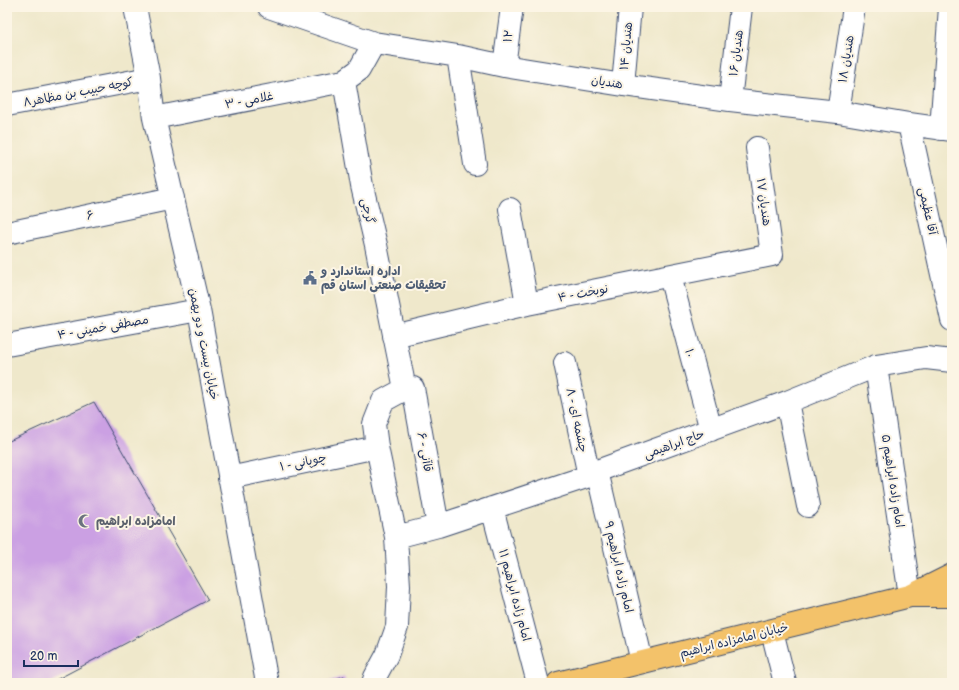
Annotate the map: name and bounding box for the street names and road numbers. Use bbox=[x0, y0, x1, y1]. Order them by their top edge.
street label: هندیان ۱۴ bbox=[617, 21, 636, 71]
street label: ۱۲ bbox=[500, 29, 517, 43]
street label: هندیان ۱۶ bbox=[726, 29, 747, 77]
street label: هندیان ۱۸ bbox=[835, 34, 858, 84]
street label: هندیان bbox=[590, 73, 624, 92]
street label: کوچه حبیب بن مظاهر۸ bbox=[22, 74, 134, 111]
street label: ۳ - غلامی bbox=[224, 88, 275, 113]
street label: هندیان ۱۷ bbox=[753, 177, 774, 227]
street label: آقا عظیمی bbox=[915, 186, 940, 237]
street label: گرجی bbox=[357, 197, 378, 225]
street label: ۶ bbox=[85, 207, 95, 224]
street label: ۴ - نوبخت bbox=[557, 281, 609, 306]
street label: خیابان بیست و دو بهمن bbox=[185, 287, 222, 401]
street label: ۴ - مصطفی خمینی bbox=[56, 312, 150, 343]
street label: ۱۰ bbox=[681, 347, 698, 359]
street label: ۸ - چشمه ای bbox=[562, 386, 591, 454]
street label: حاج ابراهیمی bbox=[642, 427, 707, 463]
street label: ۶ - قاآنی bbox=[414, 431, 435, 473]
street label: امام زاده ابراهیم ۵ bbox=[877, 433, 907, 529]
street label: ۱ - چوپانی bbox=[278, 450, 328, 475]
street label: امام زاده ابراهيم ۹ bbox=[600, 520, 636, 615]
street label: امام زاده ابراهیم ۱۱ bbox=[494, 547, 534, 643]
street label: خیابان امامزاده ابراهیم bbox=[678, 620, 790, 662]

